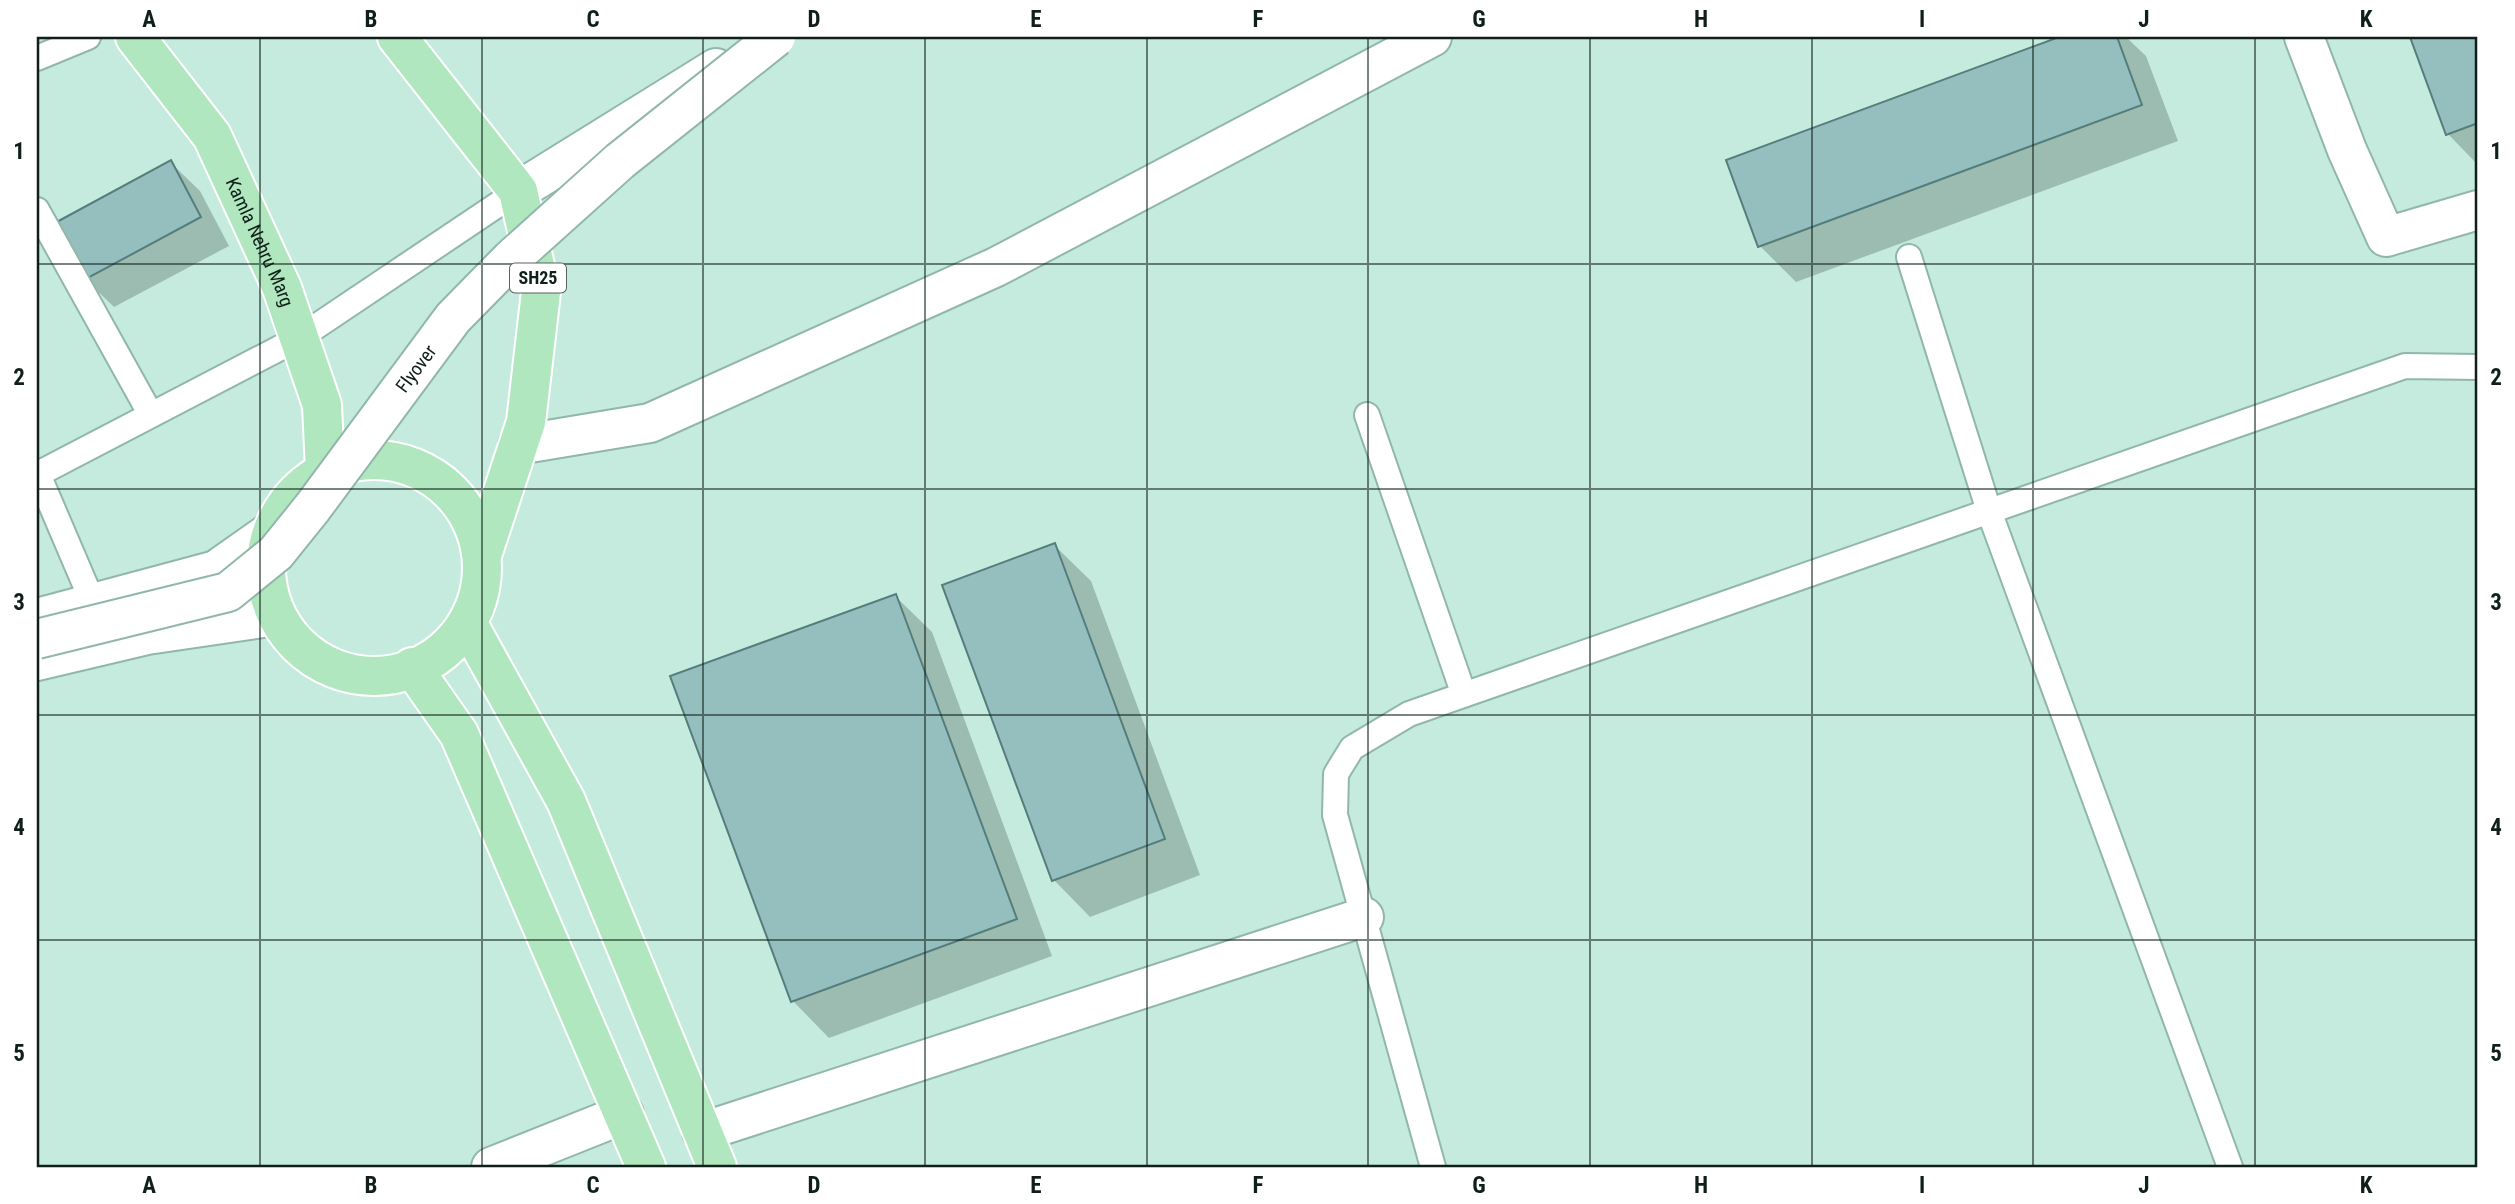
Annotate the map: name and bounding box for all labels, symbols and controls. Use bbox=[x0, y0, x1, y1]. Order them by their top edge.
text: A bbox=[142, 6, 156, 33]
text: B bbox=[365, 6, 377, 33]
text: C bbox=[586, 6, 600, 33]
text: D bbox=[808, 6, 821, 33]
text: E bbox=[1030, 6, 1042, 33]
text: F bbox=[1253, 6, 1264, 33]
text: G bbox=[1472, 6, 1486, 33]
text: H bbox=[1694, 6, 1708, 33]
text: I bbox=[1919, 6, 1925, 33]
text: J bbox=[2138, 6, 2150, 33]
text: K bbox=[2360, 6, 2373, 33]
text: 1 bbox=[13, 138, 25, 165]
text: 1 bbox=[2490, 138, 2502, 165]
street label: Kamla Nehru Marg bbox=[221, 174, 299, 310]
road number: SH25 bbox=[510, 264, 566, 292]
street label: Flyover bbox=[391, 340, 441, 397]
text: 2 bbox=[13, 364, 25, 391]
text: 2 bbox=[2490, 364, 2502, 391]
text: 3 bbox=[13, 589, 25, 616]
text: 3 bbox=[2490, 589, 2502, 616]
text: 4 bbox=[13, 814, 25, 841]
text: 4 bbox=[2490, 814, 2502, 841]
text: 5 bbox=[13, 1040, 25, 1067]
text: 5 bbox=[2490, 1040, 2502, 1067]
text: A bbox=[142, 1172, 156, 1199]
text: B bbox=[365, 1172, 377, 1199]
text: C bbox=[586, 1172, 600, 1199]
text: D bbox=[808, 1172, 821, 1199]
text: E bbox=[1030, 1172, 1042, 1199]
text: F bbox=[1253, 1172, 1264, 1199]
text: G bbox=[1472, 1172, 1486, 1199]
text: H bbox=[1694, 1172, 1708, 1199]
text: I bbox=[1919, 1172, 1925, 1199]
text: J bbox=[2138, 1172, 2150, 1199]
text: K bbox=[2360, 1172, 2373, 1199]

